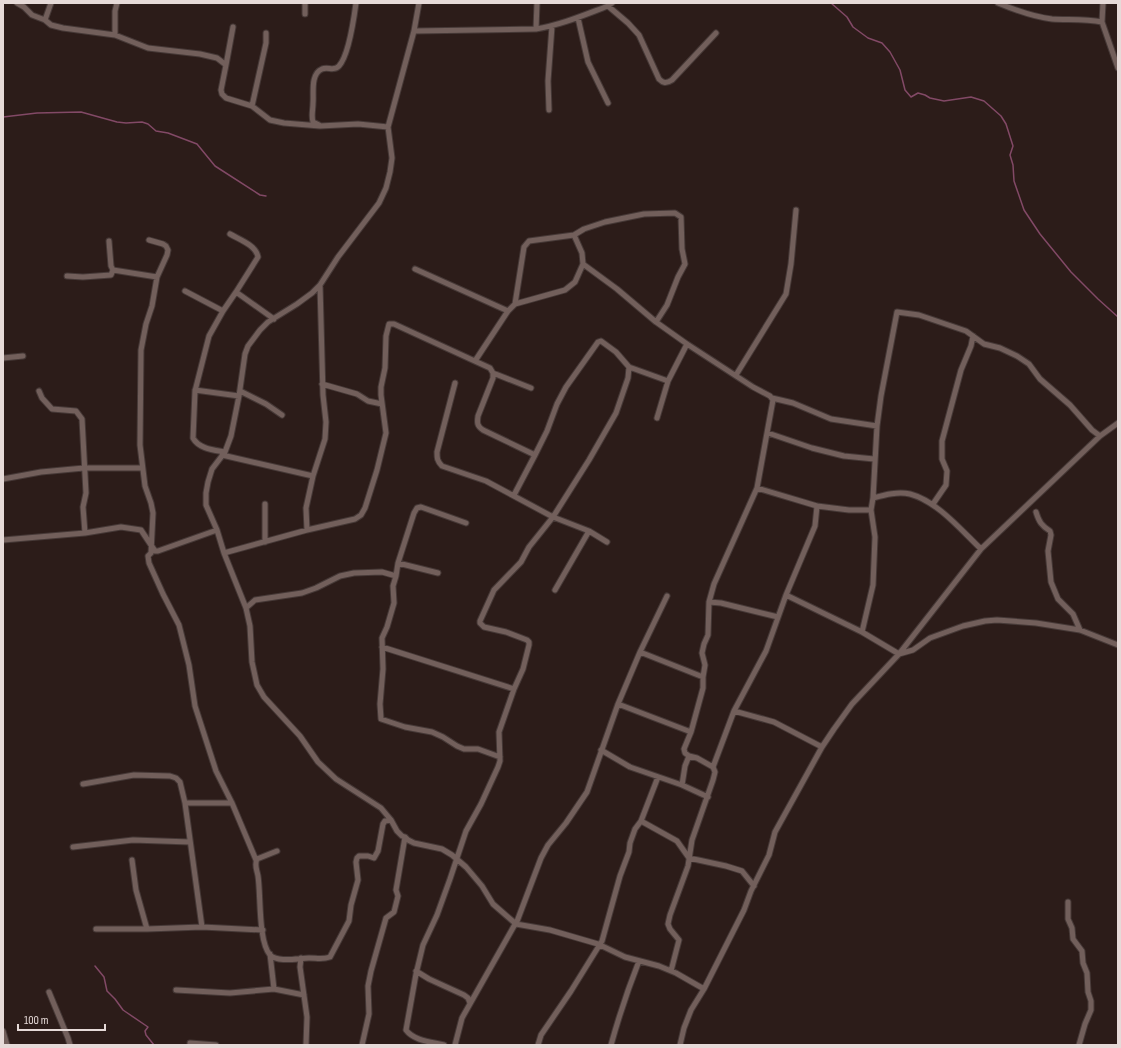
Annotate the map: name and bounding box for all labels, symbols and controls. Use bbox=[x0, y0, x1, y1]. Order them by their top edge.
scale bar bbox=[18, 1006, 105, 1032]
text: 100 m bbox=[24, 1013, 49, 1028]

